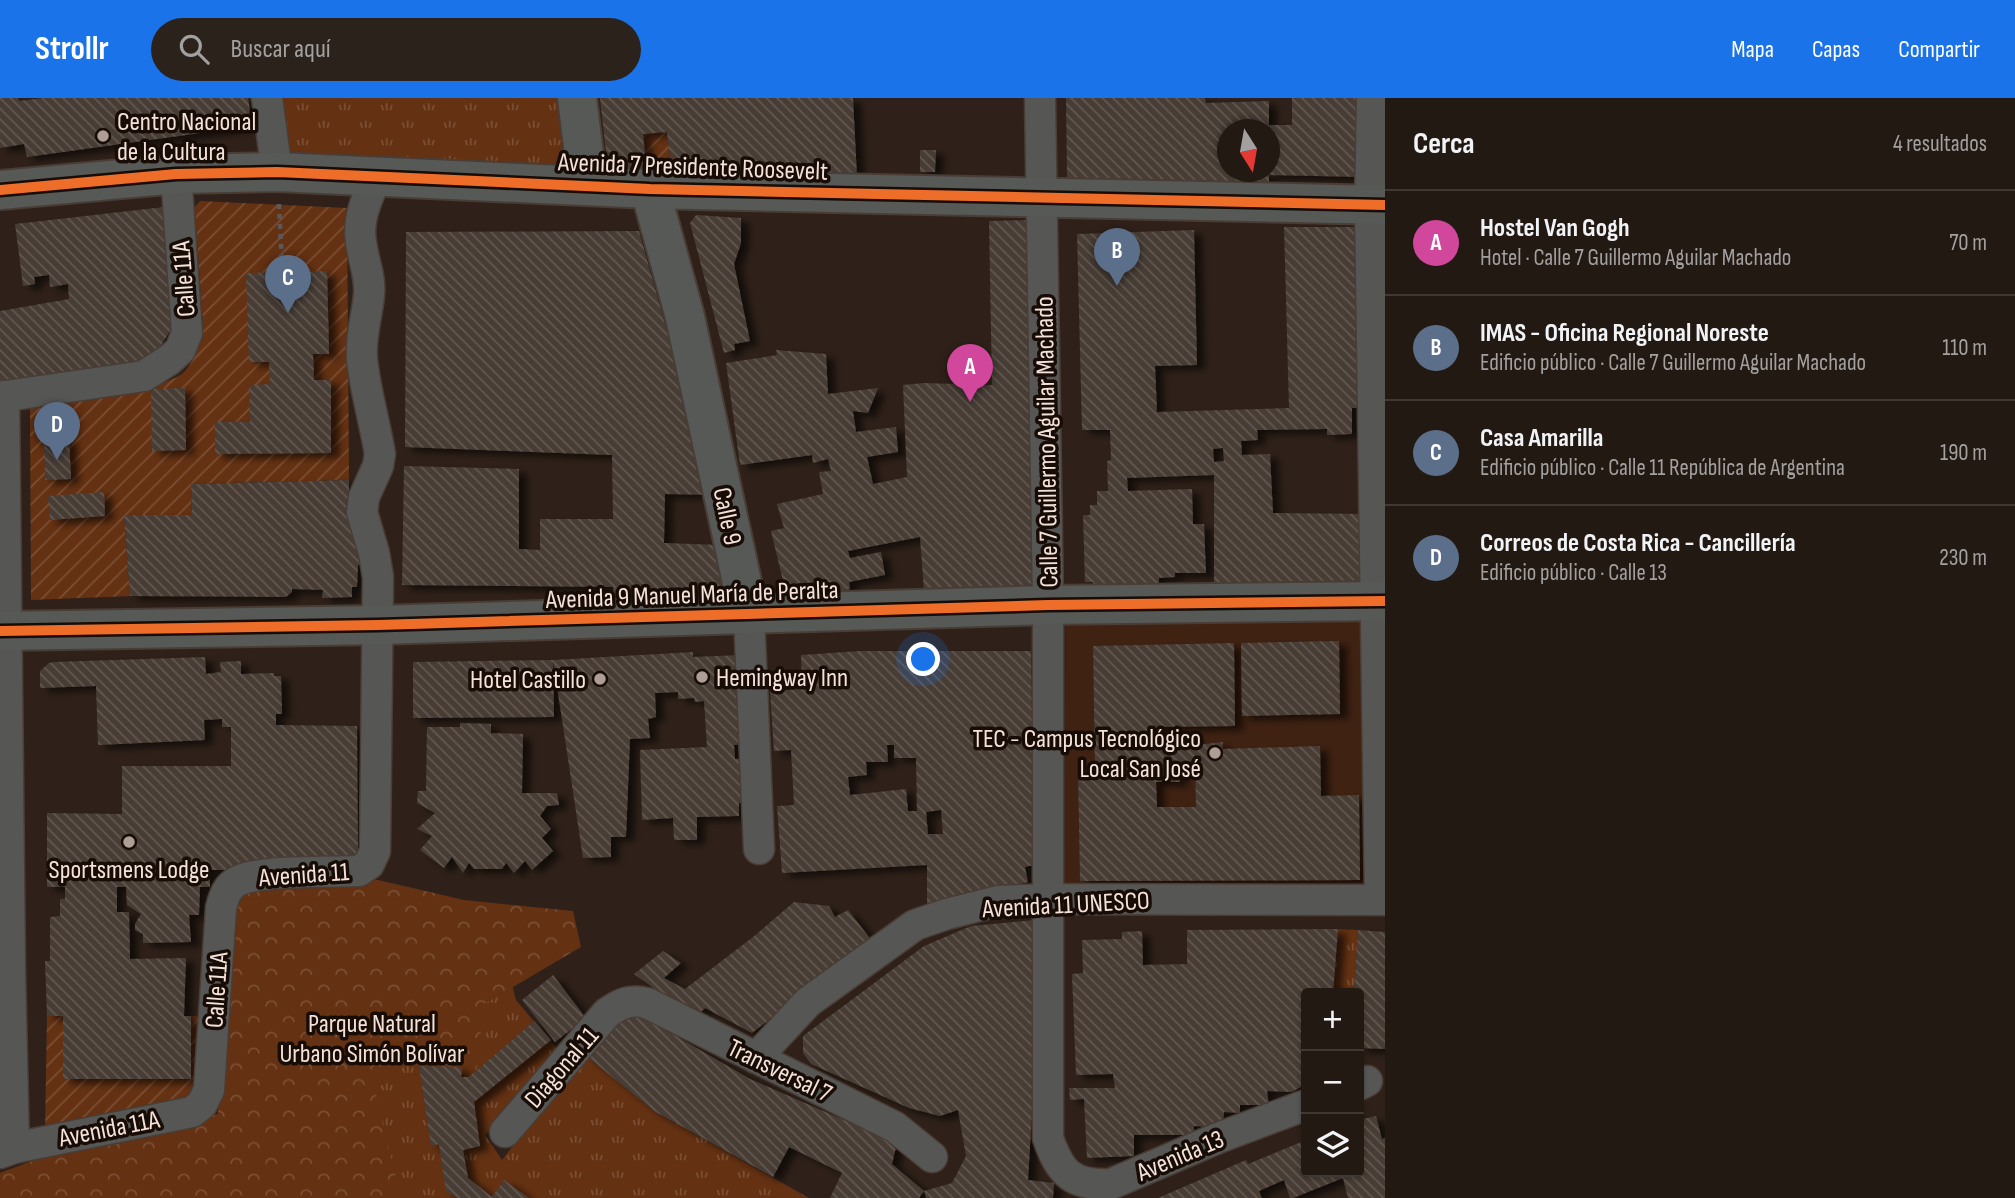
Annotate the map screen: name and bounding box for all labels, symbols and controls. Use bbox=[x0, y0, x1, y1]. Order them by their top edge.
search box bbox=[151, 18, 641, 81]
text: Strollr bbox=[35, 29, 109, 69]
icon: search bbox=[175, 30, 213, 68]
text: Buscar aquí bbox=[231, 34, 331, 65]
text: Mapa bbox=[1731, 35, 1774, 64]
text: Capas bbox=[1812, 35, 1860, 64]
text: Compartir bbox=[1898, 35, 1980, 64]
place label: Centro Nacional de la Cultura bbox=[117, 107, 256, 168]
north arrow bbox=[1217, 119, 1280, 182]
text: Cerca bbox=[1413, 126, 1475, 162]
marker: Centro Nacional de la Cultura bbox=[95, 128, 111, 144]
text: 4 resultados bbox=[1893, 130, 1987, 158]
street label: Avenida 7 Presidente Roosevelt bbox=[556, 147, 829, 188]
text: Hostel Van Gogh bbox=[1480, 213, 1630, 244]
pin: B bbox=[1094, 228, 1140, 286]
text: A bbox=[1431, 229, 1441, 257]
text: 70 m bbox=[1949, 229, 1987, 257]
street label: Calle 11A bbox=[166, 239, 203, 318]
text: Hotel · Calle 7 Guillermo Aguilar Machado bbox=[1480, 244, 1791, 272]
pin: C bbox=[265, 255, 311, 313]
street label: Calle 7 Guillermo Aguilar Machado bbox=[1029, 296, 1066, 588]
text: IMAS - Oficina Regional Noreste bbox=[1480, 318, 1769, 349]
text: B bbox=[1431, 334, 1441, 362]
text: 110 m bbox=[1942, 334, 1987, 362]
pin: A bbox=[947, 344, 993, 402]
text: Edificio público · Calle 7 Guillermo Aguilar Machado bbox=[1480, 349, 1866, 377]
pin: D bbox=[34, 402, 80, 460]
text: Casa Amarilla bbox=[1480, 423, 1604, 454]
text: C bbox=[1430, 439, 1442, 467]
text: 190 m bbox=[1940, 439, 1987, 467]
text: Edificio público · Calle 11 República de Argentina bbox=[1480, 454, 1845, 482]
street label: Calle 9 bbox=[705, 485, 748, 548]
text: Correos de Costa Rica - Cancillería bbox=[1480, 528, 1796, 559]
text: D bbox=[1430, 544, 1442, 572]
text: 230 m bbox=[1939, 544, 1987, 572]
text: Edificio público · Calle 13 bbox=[1480, 559, 1667, 587]
street label: Avenida 9 Manuel María de Peralta bbox=[544, 575, 839, 616]
your location bbox=[906, 642, 940, 676]
place label: Hemingway Inn bbox=[716, 663, 848, 694]
place label: Hotel Castillo bbox=[470, 665, 586, 696]
marker: Hemingway Inn bbox=[694, 669, 710, 685]
marker: Hotel Castillo bbox=[592, 671, 608, 687]
place label: TEC - Campus Tecnológico Local San José bbox=[972, 724, 1201, 785]
marker: TEC - Campus Tecnológico Local San José bbox=[1207, 745, 1223, 761]
marker: Sportsmens Lodge bbox=[121, 834, 137, 850]
place label: Sportsmens Lodge bbox=[49, 855, 209, 886]
street label: Avenida 11 bbox=[257, 857, 350, 894]
street label: Avenida 11 UNESCO bbox=[981, 886, 1151, 925]
street label: Calle 11A bbox=[199, 950, 236, 1029]
map controls bbox=[1301, 988, 1364, 1177]
button: + bbox=[1301, 988, 1364, 1051]
park label: Parque Natural Urbano Simón Bolívar bbox=[279, 1009, 465, 1070]
street label: Diagonal 11 bbox=[519, 1021, 606, 1115]
street label: Transversal 7 bbox=[722, 1033, 837, 1110]
button: − bbox=[1301, 1051, 1364, 1114]
street label: Avenida 11A bbox=[55, 1104, 163, 1155]
button: layers bbox=[1301, 1114, 1364, 1177]
street label: Avenida 13 bbox=[1131, 1124, 1229, 1189]

